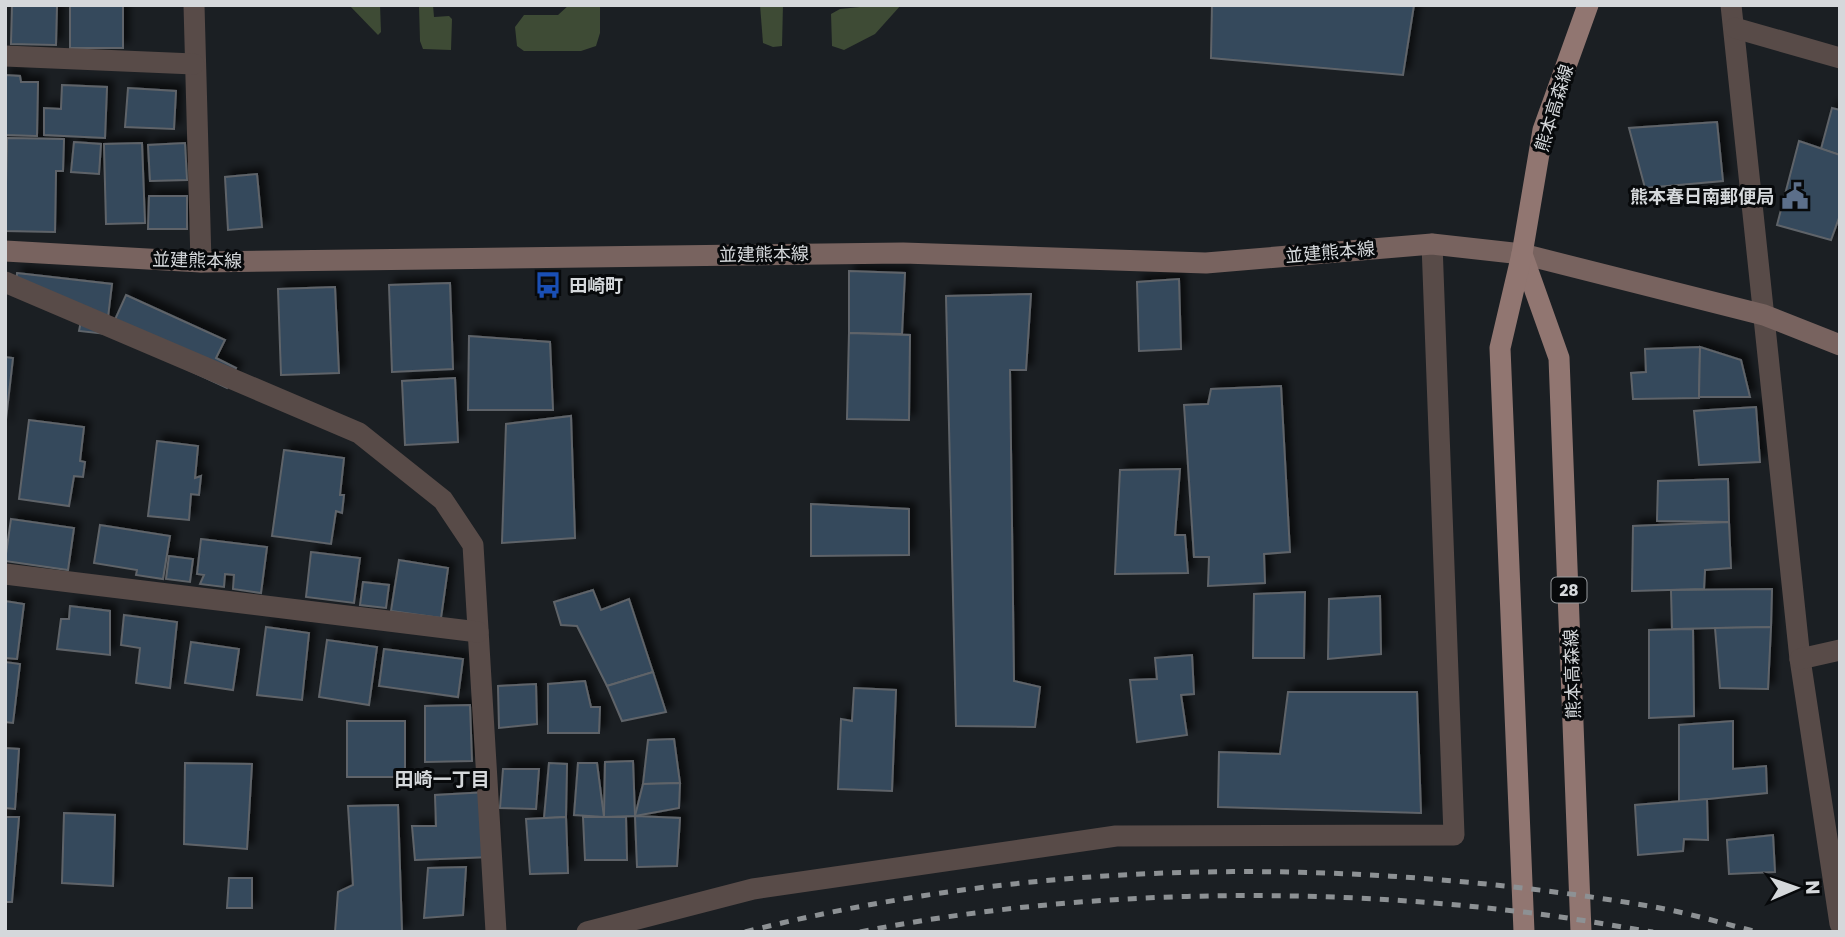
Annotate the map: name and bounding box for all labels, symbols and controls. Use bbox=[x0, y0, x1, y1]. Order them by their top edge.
street label: 熊本高森線 bbox=[1529, 61, 1579, 155]
public building icon: 熊本春日南郵便局 bbox=[1780, 181, 1810, 211]
place label: 熊本春日南郵便局 bbox=[1630, 184, 1774, 209]
street label: 並建熊本線 bbox=[1284, 236, 1376, 268]
street label: 並建熊本線 bbox=[719, 241, 809, 267]
street label: 並建熊本線 bbox=[152, 247, 242, 273]
bus stop icon: 田崎町 bbox=[533, 270, 563, 300]
place label: 田崎町 bbox=[569, 273, 623, 298]
road number: 28 bbox=[1552, 578, 1586, 603]
street label: 熊本高森線 bbox=[1558, 629, 1586, 719]
district label: 田崎一丁目 bbox=[394, 766, 490, 793]
north arrow bbox=[1761, 853, 1831, 923]
text: N bbox=[1799, 880, 1826, 895]

